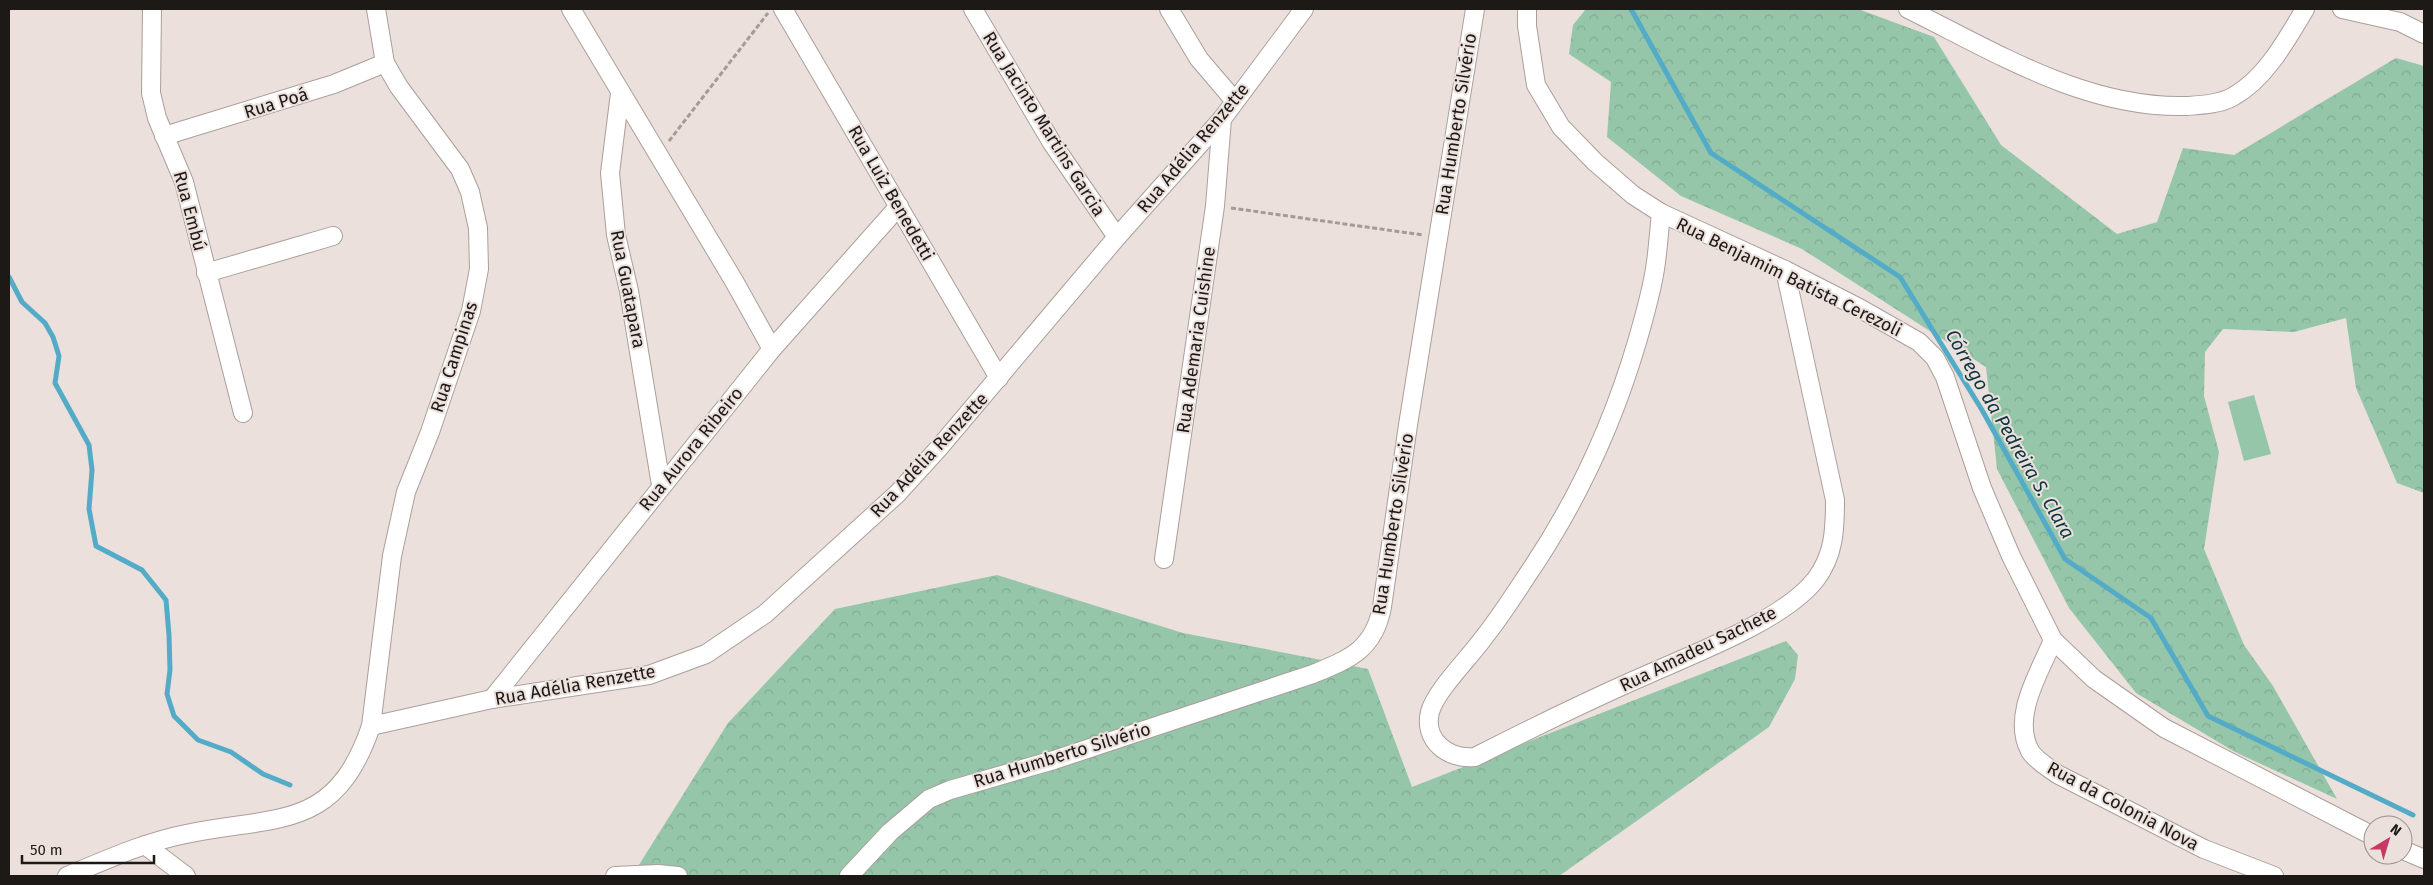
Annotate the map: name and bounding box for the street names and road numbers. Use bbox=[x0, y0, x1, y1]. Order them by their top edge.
street label: Rua Jacinto Martins Garcia bbox=[978, 27, 1110, 221]
street label: Rua Humberto Silvério bbox=[1431, 31, 1481, 217]
street label: Rua Adélia Renzette bbox=[1132, 79, 1254, 217]
street label: Rua Poá bbox=[241, 83, 311, 123]
street label: Rua Luiz Benedetti bbox=[843, 121, 939, 265]
street label: Rua Embú bbox=[169, 169, 211, 253]
street label: Rua Benjamim Batista Cerezoli bbox=[1672, 213, 1906, 341]
street label: Rua Guatapara bbox=[606, 228, 650, 350]
street label: Rua Ademaria Cuishine bbox=[1172, 245, 1220, 435]
street label: Rua Campinas bbox=[426, 299, 482, 415]
street label: Rua Aurora Ribeiro bbox=[634, 383, 748, 515]
street label: Rua Adélia Renzette bbox=[865, 388, 993, 522]
street label: Rua Humberto Silvério bbox=[1368, 431, 1418, 617]
street label: Rua Amadeu Sachete bbox=[1616, 601, 1780, 697]
street label: Rua Adélia Renzette bbox=[493, 660, 657, 710]
street label: Rua Humberto Silvério bbox=[971, 718, 1153, 792]
street label: Rua da Colonia Nova bbox=[2043, 757, 2203, 855]

